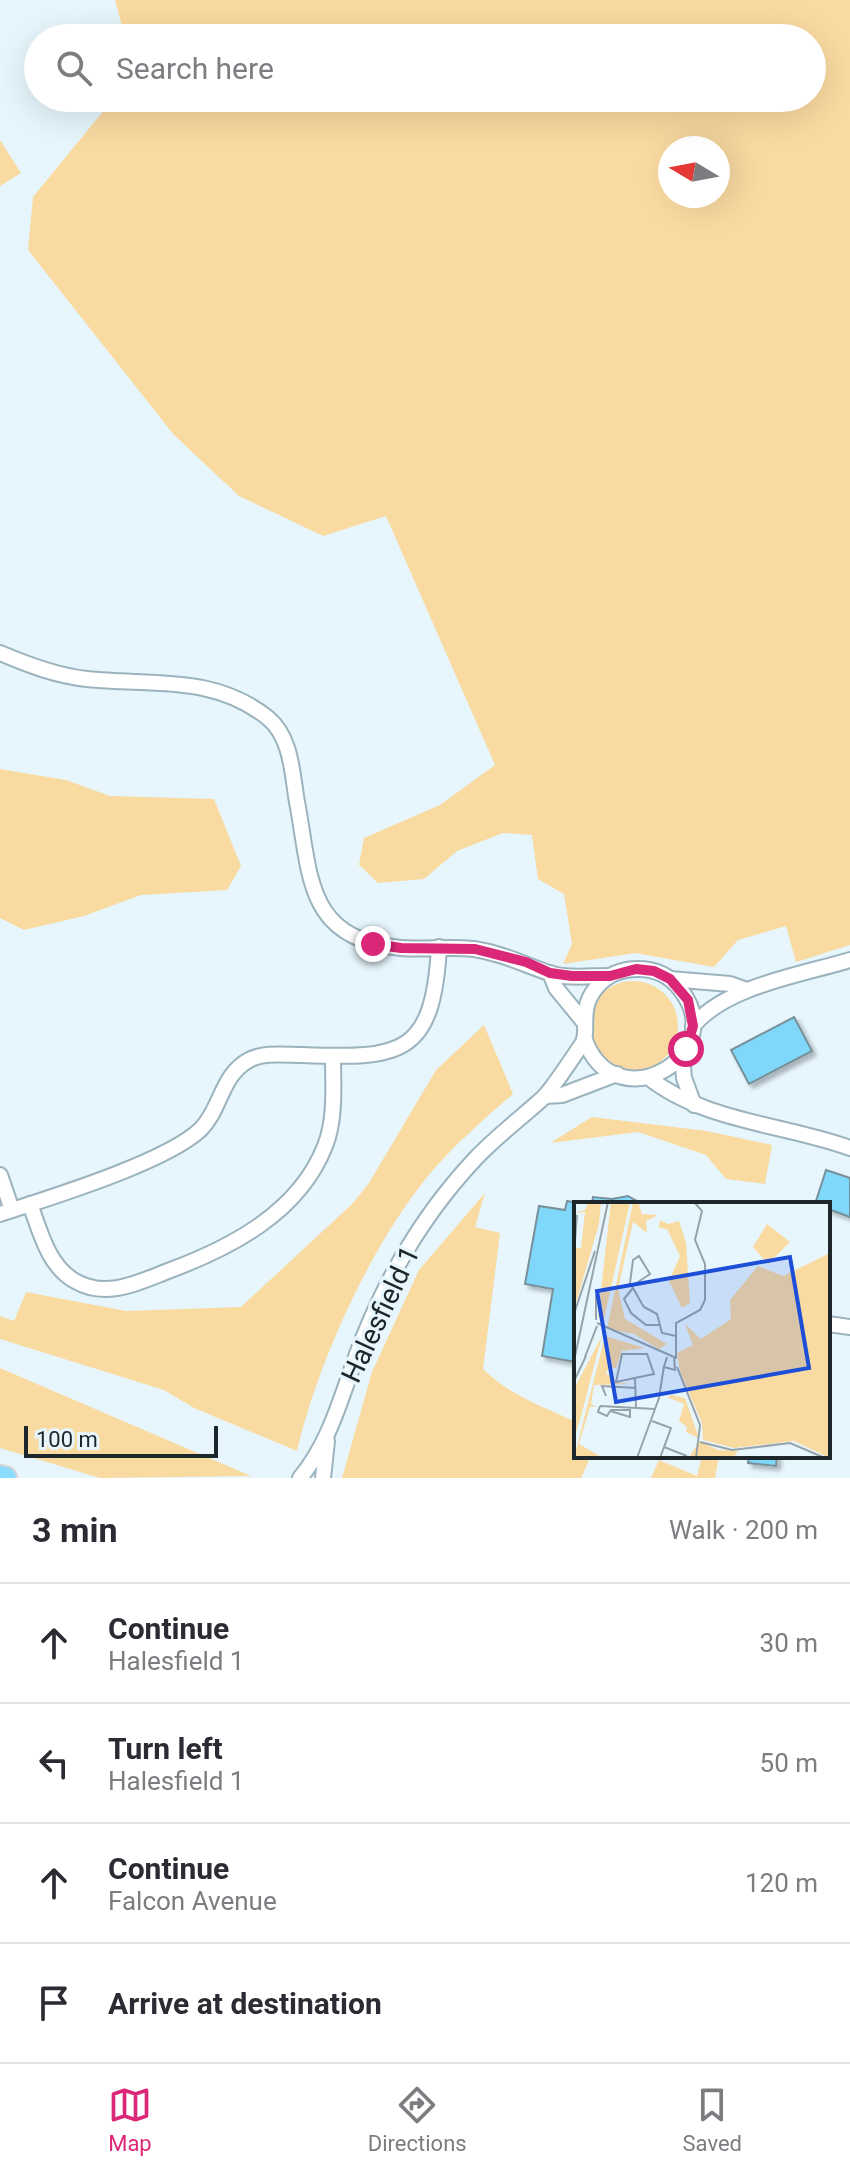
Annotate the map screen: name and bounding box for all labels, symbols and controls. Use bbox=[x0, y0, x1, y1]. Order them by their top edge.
search box bbox=[24, 24, 826, 112]
icon: search bbox=[52, 46, 96, 90]
text: Search here bbox=[116, 51, 274, 86]
north arrow bbox=[658, 136, 730, 208]
route end bbox=[355, 926, 391, 962]
route start bbox=[668, 1031, 704, 1067]
inset map bbox=[574, 1202, 830, 1458]
street label: Halesfield 1 bbox=[334, 1241, 426, 1388]
scale bar bbox=[24, 1422, 218, 1458]
text: 100 m bbox=[36, 1427, 98, 1452]
text: 3 min bbox=[32, 1510, 117, 1550]
text: Walk · 200 m bbox=[669, 1515, 818, 1545]
text: Continue bbox=[108, 1611, 229, 1646]
icon: ahead bbox=[32, 1621, 76, 1665]
text: 30 m bbox=[760, 1628, 818, 1658]
text: Halesfield 1 bbox=[108, 1646, 244, 1676]
text: Turn left bbox=[108, 1731, 223, 1766]
icon: left bbox=[32, 1741, 76, 1785]
text: 50 m bbox=[760, 1748, 818, 1778]
text: Halesfield 1 bbox=[108, 1766, 244, 1796]
text: Continue bbox=[108, 1851, 229, 1886]
icon: ahead bbox=[32, 1861, 76, 1905]
text: 120 m bbox=[745, 1868, 818, 1898]
text: Falcon Avenue bbox=[108, 1886, 277, 1916]
icon: arrive bbox=[32, 1981, 76, 2025]
text: Arrive at destination bbox=[108, 1986, 382, 2021]
tab: Map bbox=[108, 2083, 152, 2156]
tab: Directions bbox=[368, 2083, 467, 2156]
tab: Saved bbox=[683, 2083, 742, 2156]

